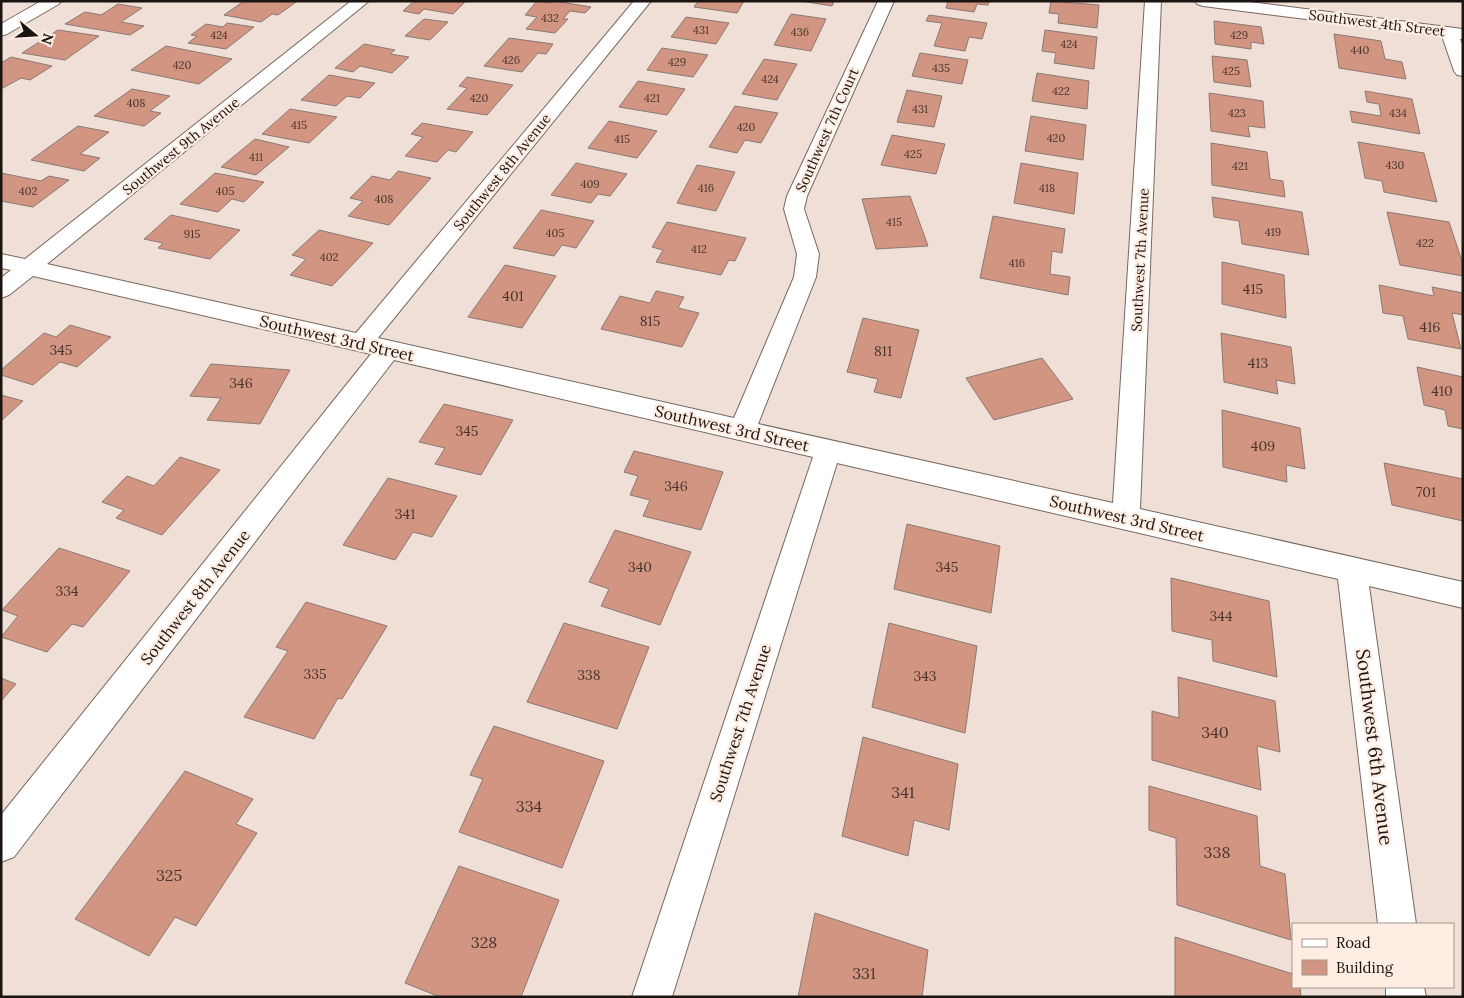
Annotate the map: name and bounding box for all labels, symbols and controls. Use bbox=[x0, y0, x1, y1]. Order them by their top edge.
street label: Southwest 4th Street bbox=[1308, 6, 1447, 40]
north arrow bbox=[10, 10, 60, 60]
house number: 432 bbox=[541, 11, 559, 25]
house number: 431 bbox=[693, 23, 709, 37]
house number: 436 bbox=[791, 25, 809, 39]
house number: 424 bbox=[210, 28, 228, 42]
house number: 429 bbox=[1230, 28, 1248, 42]
text: N bbox=[37, 31, 58, 47]
house number: 424 bbox=[1060, 37, 1078, 51]
house number: 440 bbox=[1351, 43, 1370, 57]
house number: 426 bbox=[502, 53, 520, 67]
house number: 429 bbox=[668, 55, 686, 69]
house number: 420 bbox=[173, 58, 192, 72]
house number: 435 bbox=[932, 61, 950, 75]
street label: Southwest 7th Court bbox=[791, 64, 863, 195]
house number: 425 bbox=[1222, 64, 1240, 78]
house number: 424 bbox=[761, 72, 779, 86]
house number: 422 bbox=[1052, 84, 1070, 98]
house number: 420 bbox=[470, 91, 489, 105]
house number: 421 bbox=[644, 91, 660, 105]
street label: Southwest 9th Avenue bbox=[119, 93, 244, 199]
house number: 408 bbox=[127, 96, 145, 110]
house number: 431 bbox=[912, 102, 928, 116]
house number: 423 bbox=[1228, 106, 1246, 120]
house number: 434 bbox=[1389, 106, 1407, 120]
street label: Southwest 8th Avenue bbox=[449, 110, 555, 234]
house number: 415 bbox=[291, 118, 307, 132]
house number: 420 bbox=[737, 120, 756, 134]
house number: 420 bbox=[1047, 131, 1066, 145]
house number: 415 bbox=[614, 132, 630, 146]
house number: 425 bbox=[904, 147, 922, 161]
house number: 411 bbox=[249, 150, 263, 164]
house number: 430 bbox=[1386, 158, 1405, 172]
house number: 421 bbox=[1232, 159, 1248, 173]
house number: 409 bbox=[580, 177, 600, 191]
house number: 416 bbox=[698, 181, 714, 195]
house number: 418 bbox=[1039, 181, 1055, 195]
house number: 402 bbox=[19, 184, 37, 198]
house number: 405 bbox=[216, 184, 234, 198]
street label: Southwest 7th Avenue bbox=[1127, 187, 1153, 332]
house number: 408 bbox=[375, 192, 393, 206]
house number: 415 bbox=[886, 215, 902, 229]
house number: 419 bbox=[1265, 225, 1281, 239]
house number: 405 bbox=[546, 226, 564, 240]
house number: 915 bbox=[184, 227, 200, 241]
house number: 422 bbox=[1416, 236, 1434, 250]
house number: 412 bbox=[691, 242, 707, 256]
house number: 402 bbox=[320, 250, 338, 264]
house number: 416 bbox=[1009, 256, 1025, 270]
house number: 415 bbox=[1243, 280, 1263, 298]
house number: 401 bbox=[502, 287, 524, 305]
street label: Southwest 3rd Street bbox=[258, 311, 417, 366]
house number: 815 bbox=[640, 312, 660, 330]
house number: 416 bbox=[1420, 318, 1440, 336]
house number: 345 bbox=[49, 341, 73, 359]
house number: 811 bbox=[874, 342, 892, 360]
house number: 413 bbox=[1248, 354, 1268, 372]
house number: 346 bbox=[229, 374, 253, 392]
house number: 410 bbox=[1431, 382, 1453, 400]
street label: Southwest 3rd Street bbox=[653, 401, 812, 456]
house number: 345 bbox=[455, 422, 479, 440]
house number: 409 bbox=[1251, 437, 1275, 455]
house number: 346 bbox=[664, 477, 688, 495]
house number: 701 bbox=[1416, 483, 1436, 501]
street label: Southwest 3rd Street bbox=[1048, 491, 1207, 546]
house number: 341 bbox=[395, 505, 415, 523]
street label: Southwest 8th Avenue bbox=[136, 525, 254, 669]
house number: 340 bbox=[628, 558, 652, 576]
house number: 345 bbox=[935, 558, 959, 576]
house number: 334 bbox=[55, 582, 79, 600]
house number: 344 bbox=[1210, 607, 1233, 625]
street label: Southwest 7th Avenue bbox=[705, 641, 775, 804]
street label: Southwest 6th Avenue bbox=[1351, 648, 1399, 846]
house number: 335 bbox=[303, 665, 327, 683]
house number: 338 bbox=[577, 666, 601, 684]
house number: 343 bbox=[913, 667, 937, 685]
house number: 340 bbox=[1201, 722, 1229, 742]
house number: 341 bbox=[891, 782, 915, 802]
house number: 334 bbox=[516, 796, 543, 816]
house number: 338 bbox=[1204, 842, 1230, 862]
house number: 325 bbox=[156, 865, 182, 885]
legend bbox=[1292, 923, 1454, 988]
house number: 328 bbox=[471, 932, 497, 952]
text: Road bbox=[1336, 933, 1371, 952]
text: Building bbox=[1336, 958, 1394, 977]
house number: 331 bbox=[852, 963, 876, 983]

